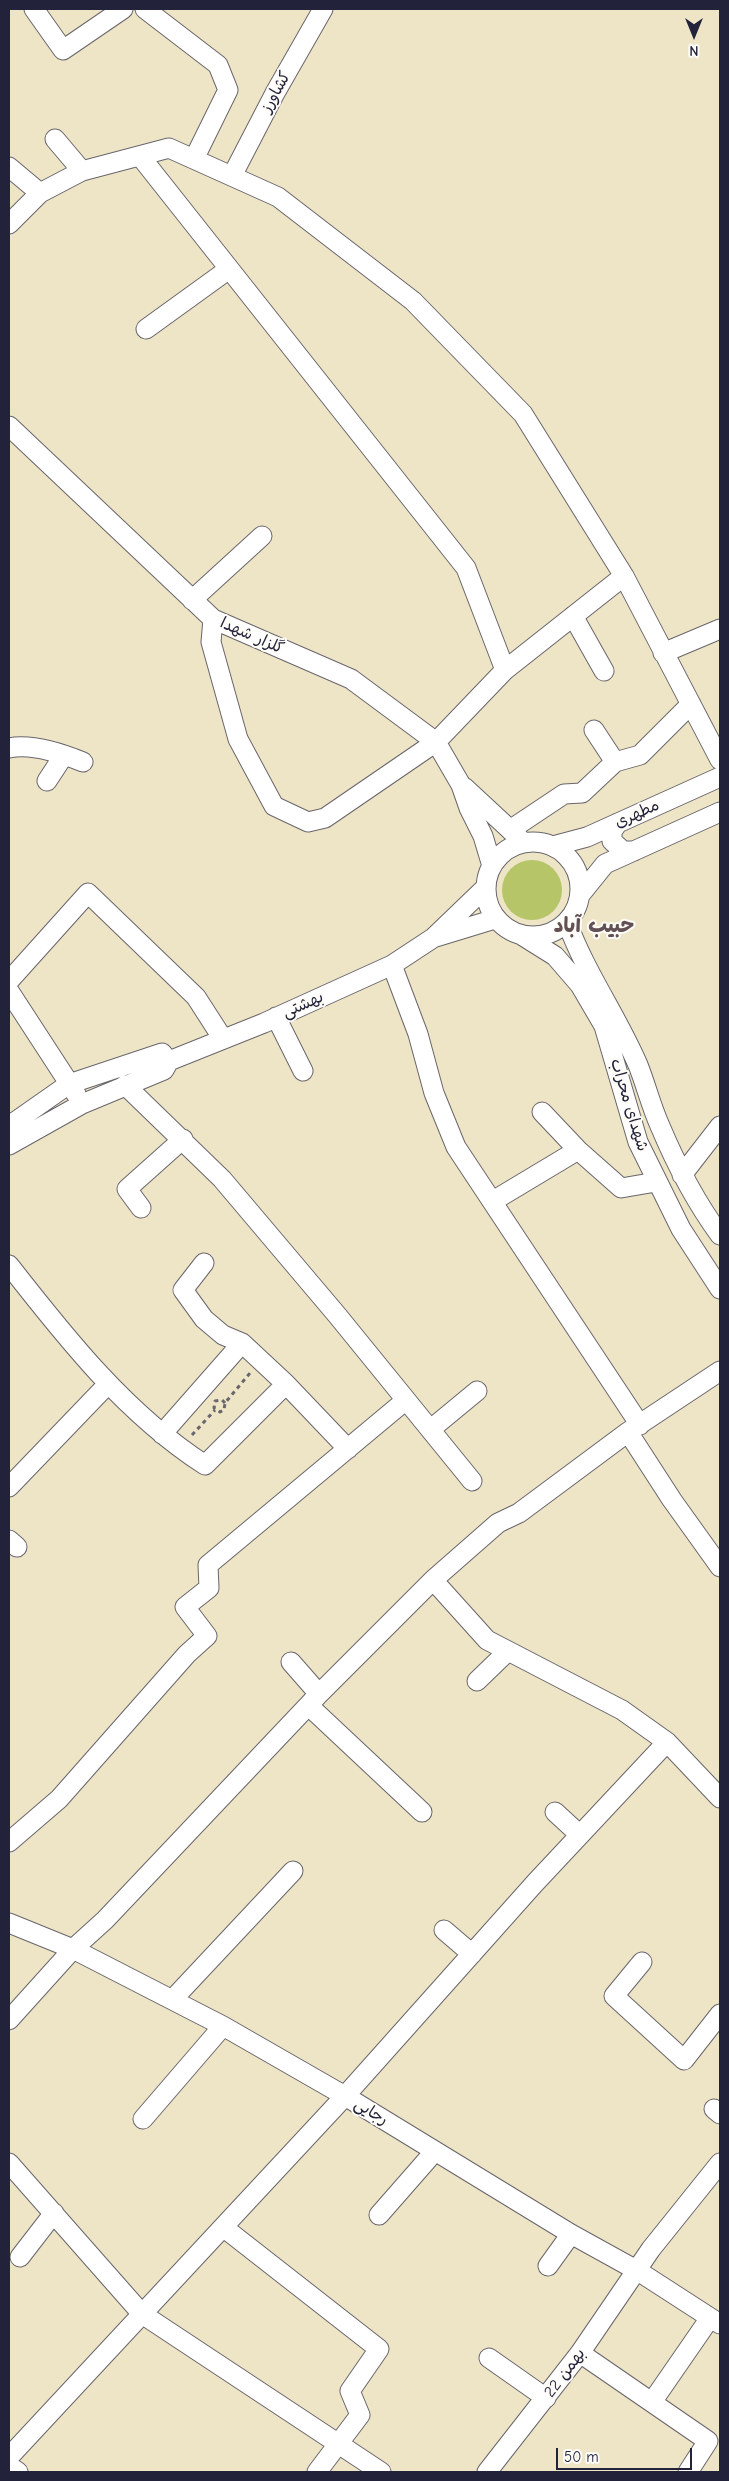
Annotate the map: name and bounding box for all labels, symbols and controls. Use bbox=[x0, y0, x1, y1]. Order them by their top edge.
north arrow bbox=[669, 10, 719, 60]
text: N bbox=[689, 42, 699, 59]
street label: کشاورز bbox=[257, 68, 295, 116]
street label: گلزار شهدا bbox=[217, 613, 287, 659]
street label: مطهری bbox=[612, 796, 662, 832]
district label: حبیب آباد bbox=[554, 913, 634, 939]
street label: بهشتی bbox=[279, 987, 327, 1023]
street label: شهدای محراب bbox=[606, 1056, 652, 1154]
street label: رجایی bbox=[351, 2094, 391, 2130]
street label: 22 بهمن bbox=[540, 2345, 590, 2401]
scale bar bbox=[559, 2438, 695, 2470]
text: 50 m bbox=[564, 2448, 599, 2466]

